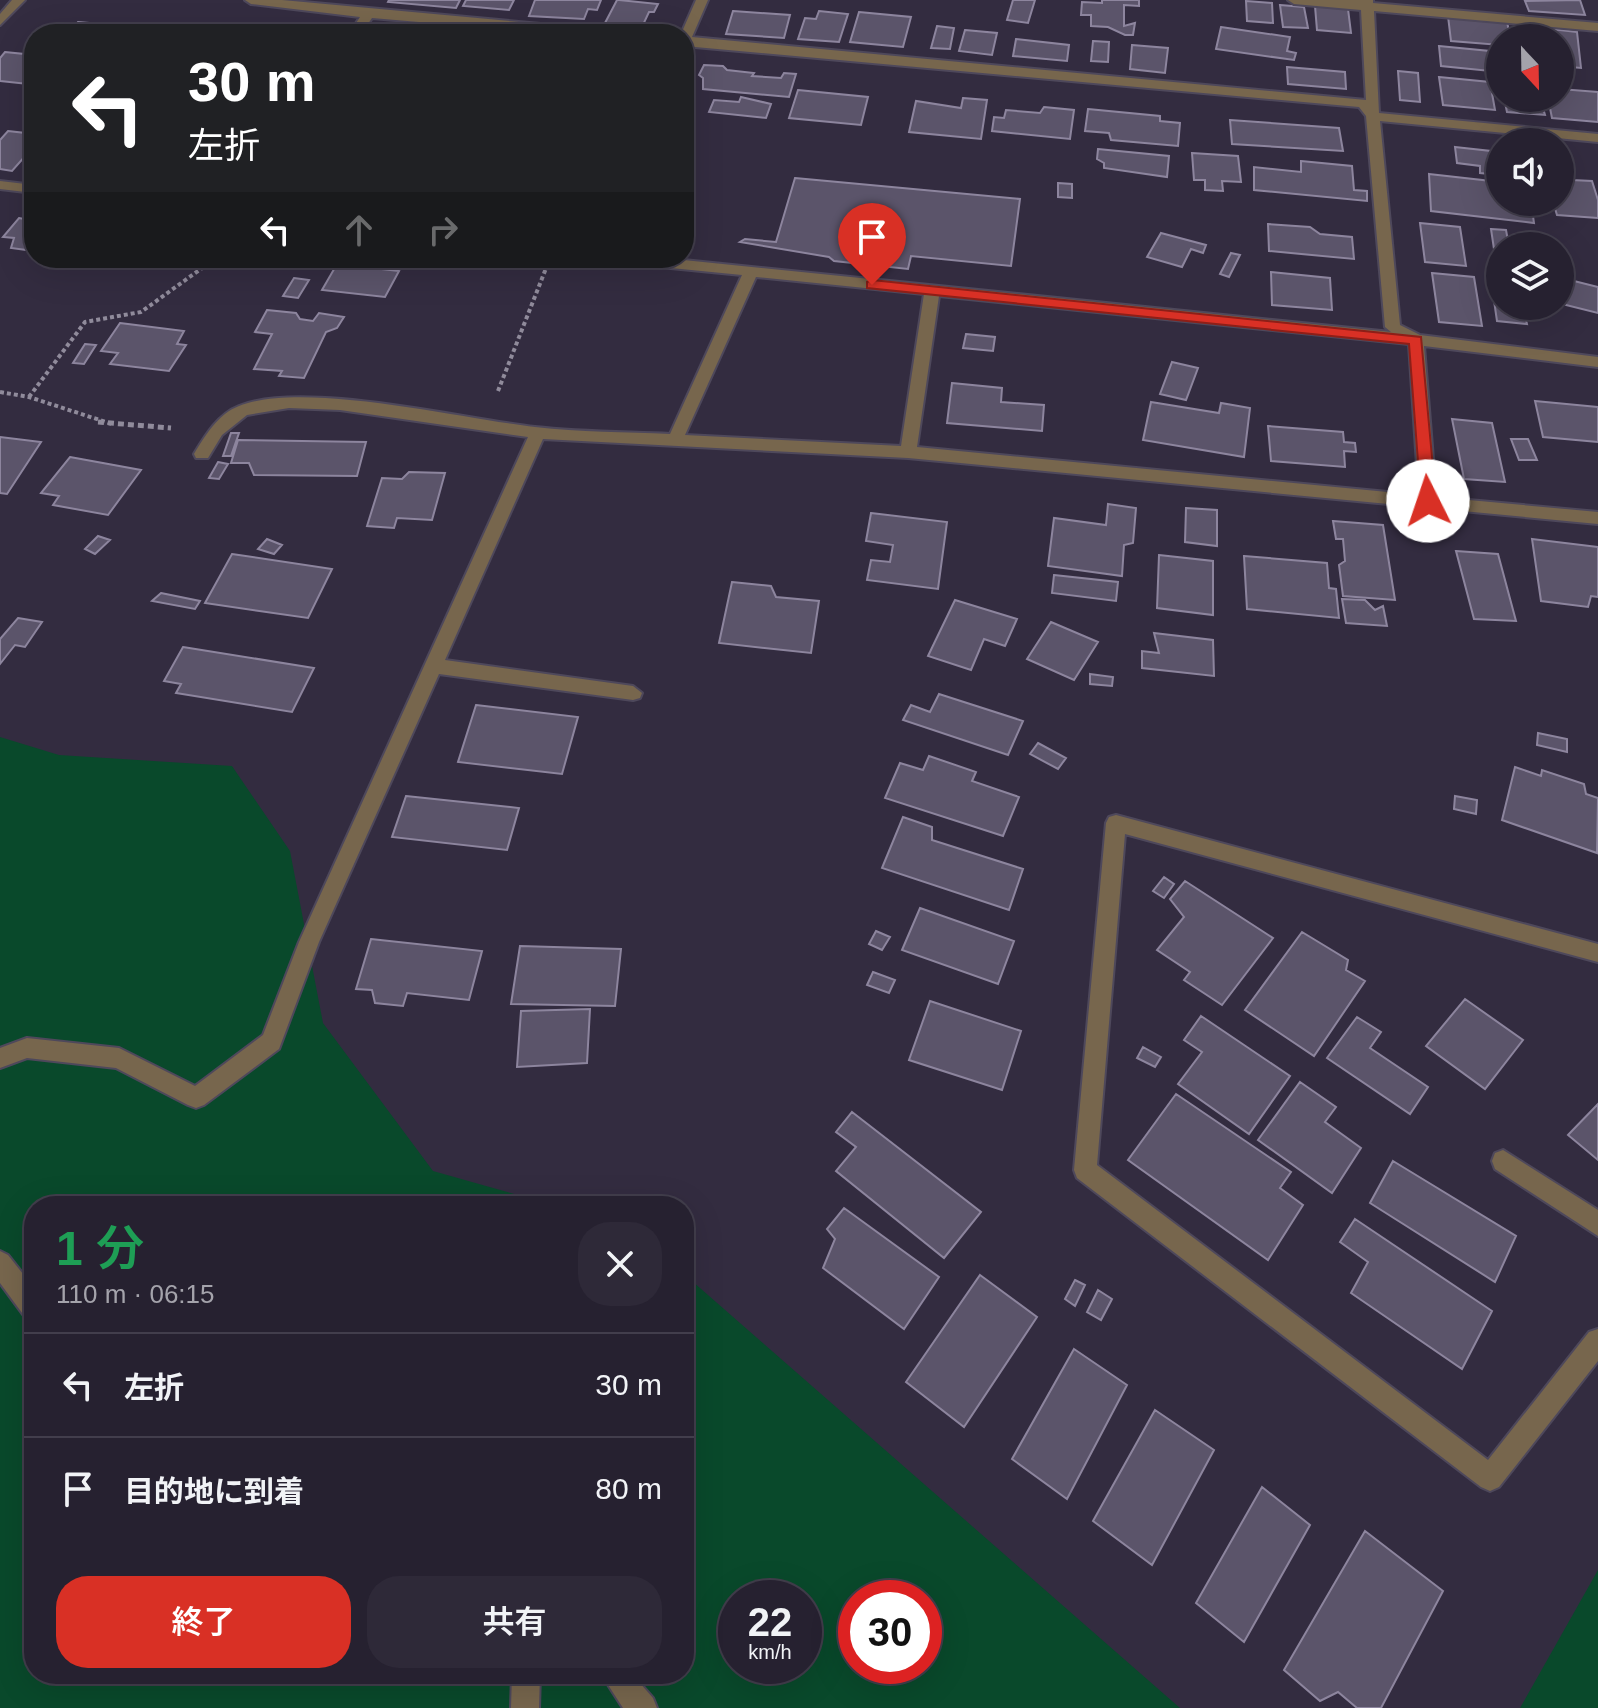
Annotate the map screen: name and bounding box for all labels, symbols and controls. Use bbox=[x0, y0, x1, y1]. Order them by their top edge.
north arrow bbox=[1486, 24, 1574, 112]
map controls bbox=[1486, 24, 1574, 320]
text: 30 m bbox=[188, 50, 316, 113]
icon: left bbox=[56, 56, 160, 160]
text: 左折 bbox=[188, 125, 260, 166]
button: sound bbox=[1486, 128, 1574, 216]
pin bbox=[838, 203, 906, 285]
icon: left bbox=[253, 208, 297, 252]
icon: ahead bbox=[337, 208, 381, 252]
icon: right bbox=[421, 208, 465, 252]
icon: arrive bbox=[850, 215, 894, 259]
button: layers bbox=[1486, 232, 1574, 320]
position arrow bbox=[1386, 459, 1470, 543]
text: 1 分 bbox=[56, 1222, 144, 1275]
button: close bbox=[578, 1222, 662, 1306]
text: 110 m · 06:15 bbox=[56, 1279, 215, 1309]
icon: left bbox=[56, 1363, 100, 1407]
text: 30 m bbox=[595, 1368, 662, 1401]
text: 左折 bbox=[124, 1371, 184, 1404]
icon: arrive bbox=[56, 1467, 100, 1511]
text: 80 m bbox=[595, 1472, 662, 1505]
text: 目的地に到着 bbox=[124, 1475, 304, 1508]
button: 終了 bbox=[56, 1576, 351, 1668]
button: 共有 bbox=[367, 1576, 662, 1668]
speed limit sign: 30 bbox=[838, 1580, 942, 1684]
text: 22 bbox=[748, 1600, 792, 1644]
text: km/h bbox=[748, 1641, 792, 1663]

